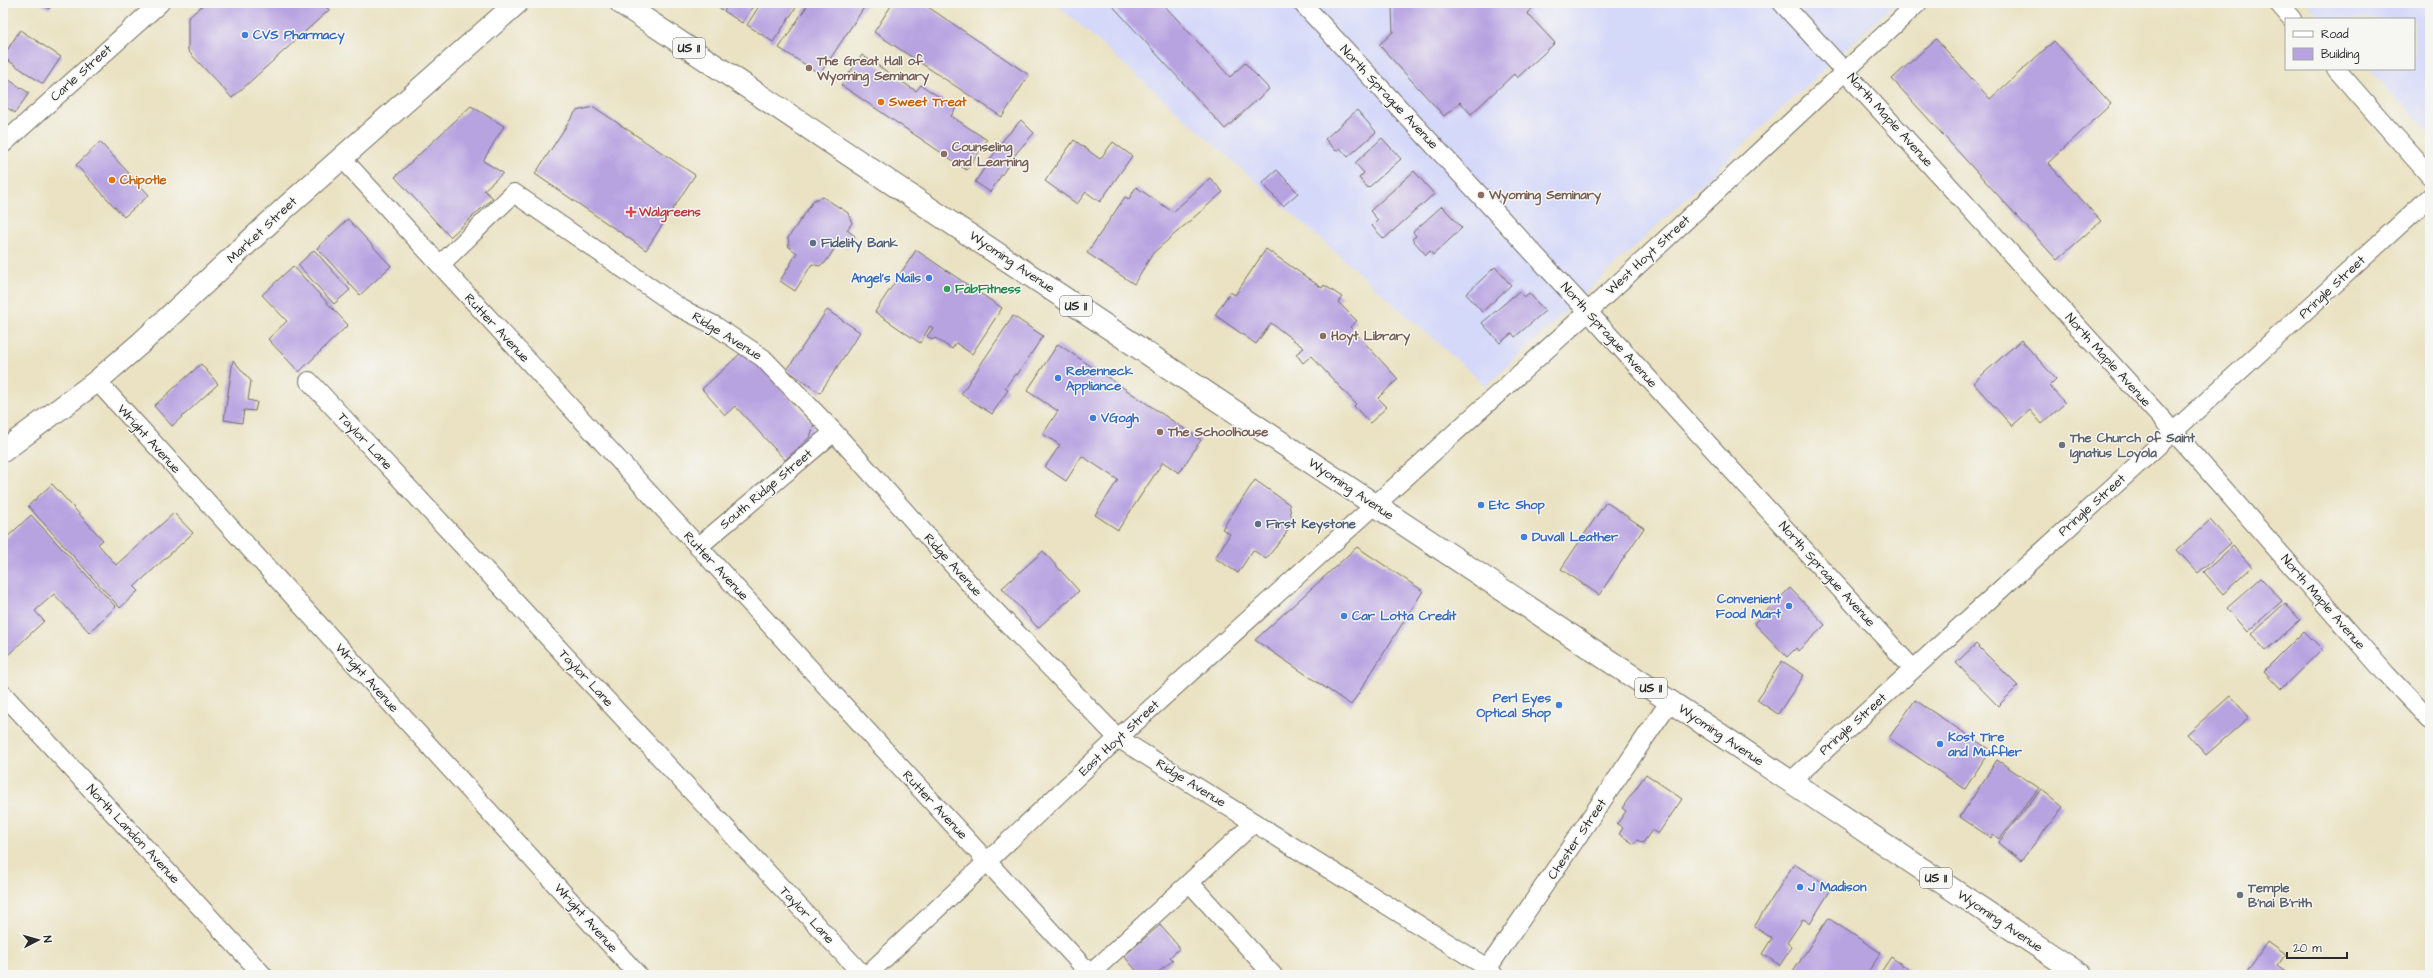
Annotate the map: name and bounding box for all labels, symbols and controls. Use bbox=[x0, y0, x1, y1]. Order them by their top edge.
legend bbox=[2285, 18, 2415, 70]
place label: CVS Pharmacy bbox=[253, 26, 345, 45]
text: Road bbox=[2321, 26, 2349, 43]
marker: CVS Pharmacy bbox=[240, 30, 250, 40]
road number: US 11 bbox=[673, 38, 705, 58]
street label: Carle Street bbox=[46, 40, 116, 106]
street label: North Sprague Avenue bbox=[1335, 41, 1442, 154]
text: Building bbox=[2321, 46, 2359, 64]
place label: The Great Hall of Wyoming Seminary bbox=[816, 52, 930, 87]
marker: The Great Hall of Wyoming Seminary bbox=[804, 63, 814, 73]
street label: North Maple Avenue bbox=[1843, 69, 1937, 171]
place label: Sweet Treat bbox=[888, 93, 967, 111]
marker: Sweet Treat bbox=[876, 97, 886, 107]
place label: Counseling and Learning bbox=[951, 138, 1029, 173]
marker: Counseling and Learning bbox=[939, 149, 949, 159]
place label: Chipotle bbox=[120, 171, 167, 190]
marker: Chipotle bbox=[107, 175, 117, 185]
place label: Wyoming Seminary bbox=[1488, 186, 1602, 206]
marker: Wyoming Seminary bbox=[1476, 190, 1486, 200]
street label: Market Street bbox=[223, 192, 302, 267]
place label: Walgreens bbox=[638, 203, 701, 223]
marker: Walgreens bbox=[626, 207, 636, 217]
street label: West Hoyt Street bbox=[1602, 211, 1695, 300]
street label: Wyoming Avenue bbox=[965, 227, 1058, 298]
place label: Fidelity Bank bbox=[821, 234, 899, 253]
marker: Fidelity Bank bbox=[808, 238, 818, 248]
street label: Pringle Street bbox=[2295, 251, 2370, 323]
place label: Angel's Nails bbox=[851, 269, 921, 289]
marker: Angel's Nails bbox=[924, 273, 934, 283]
street label: North Sprague Avenue bbox=[1556, 278, 1661, 392]
place label: FabFitness bbox=[955, 280, 1021, 298]
marker: FabFitness bbox=[942, 284, 952, 294]
street label: Rutter Avenue bbox=[460, 290, 534, 366]
road number: US 11 bbox=[1060, 296, 1092, 316]
street label: Ridge Avenue bbox=[688, 307, 765, 365]
street label: North Maple Avenue bbox=[2061, 309, 2155, 411]
place label: Hoyt Library bbox=[1331, 327, 1411, 346]
marker: Hoyt Library bbox=[1318, 331, 1328, 341]
place label: Rebenneck Appliance bbox=[1066, 362, 1134, 396]
marker: Rebenneck Appliance bbox=[1053, 373, 1063, 383]
street label: Wright Avenue bbox=[112, 401, 185, 478]
street label: Taylor Lane bbox=[333, 408, 396, 474]
place label: VGogh bbox=[1100, 409, 1139, 429]
marker: VGogh bbox=[1088, 413, 1098, 423]
place label: The Schoolhouse bbox=[1167, 423, 1268, 441]
marker: The Schoolhouse bbox=[1155, 427, 1165, 437]
place label: The Church of Saint Ignatius Loyola bbox=[2069, 429, 2196, 464]
marker: The Church of Saint Ignatius Loyola bbox=[2057, 440, 2067, 450]
street label: South Ridge Street bbox=[716, 444, 817, 534]
street label: Wyoming Avenue bbox=[1304, 454, 1397, 525]
street label: Pringle Street bbox=[2054, 469, 2131, 541]
place label: Etc Shop bbox=[1489, 496, 1545, 515]
marker: Etc Shop bbox=[1476, 500, 1486, 510]
place label: First Keystone bbox=[1266, 515, 1356, 534]
street label: North Sprague Avenue bbox=[1774, 517, 1879, 631]
marker: First Keystone bbox=[1253, 519, 1263, 529]
street label: Rutter Avenue bbox=[679, 528, 753, 604]
place label: Duvall Leather bbox=[1532, 528, 1619, 546]
street label: Ridge Avenue bbox=[919, 530, 986, 601]
marker: Duvall Leather bbox=[1519, 532, 1529, 542]
street label: North Maple Avenue bbox=[2277, 551, 2369, 653]
place label: Convenient Food Mart bbox=[1716, 590, 1782, 623]
marker: Convenient Food Mart bbox=[1784, 601, 1794, 611]
place label: Car Lotta Credit bbox=[1352, 607, 1457, 625]
marker: Car Lotta Credit bbox=[1339, 611, 1349, 621]
street label: Wright Avenue bbox=[330, 640, 403, 717]
street label: Taylor Lane bbox=[554, 645, 617, 711]
road number: US 11 bbox=[1635, 678, 1667, 698]
street label: Pringle Street bbox=[1815, 688, 1892, 760]
place label: Perl Eyes Optical Shop bbox=[1476, 689, 1552, 723]
street label: East Hoyt Street bbox=[1075, 695, 1164, 781]
marker: Perl Eyes Optical Shop bbox=[1554, 700, 1564, 710]
street label: Wyoming Avenue bbox=[1674, 700, 1767, 771]
place label: Kost Tire and Muffler bbox=[1947, 728, 2023, 761]
marker: Kost Tire and Muffler bbox=[1935, 739, 1945, 749]
street label: Ridge Avenue bbox=[1152, 754, 1229, 812]
street label: Rutter Avenue bbox=[898, 767, 972, 843]
street label: North Landon Avenue bbox=[82, 780, 184, 888]
street label: Chester Street bbox=[1543, 794, 1611, 883]
road number: US 11 bbox=[1920, 868, 1952, 888]
place label: J Madison bbox=[1807, 878, 1867, 896]
place label: Temple B'nai B'rith bbox=[2247, 879, 2312, 912]
street label: Wright Avenue bbox=[549, 880, 622, 957]
street label: Taylor Lane bbox=[775, 882, 838, 948]
marker: J Madison bbox=[1795, 882, 1805, 892]
street label: Wyoming Avenue bbox=[1953, 886, 2046, 957]
marker: Temple B'nai B'rith bbox=[2235, 890, 2245, 900]
north arrow bbox=[18, 920, 58, 960]
scale bar bbox=[2287, 934, 2347, 960]
text: N bbox=[40, 935, 55, 943]
text: 20 m bbox=[2293, 940, 2322, 957]

